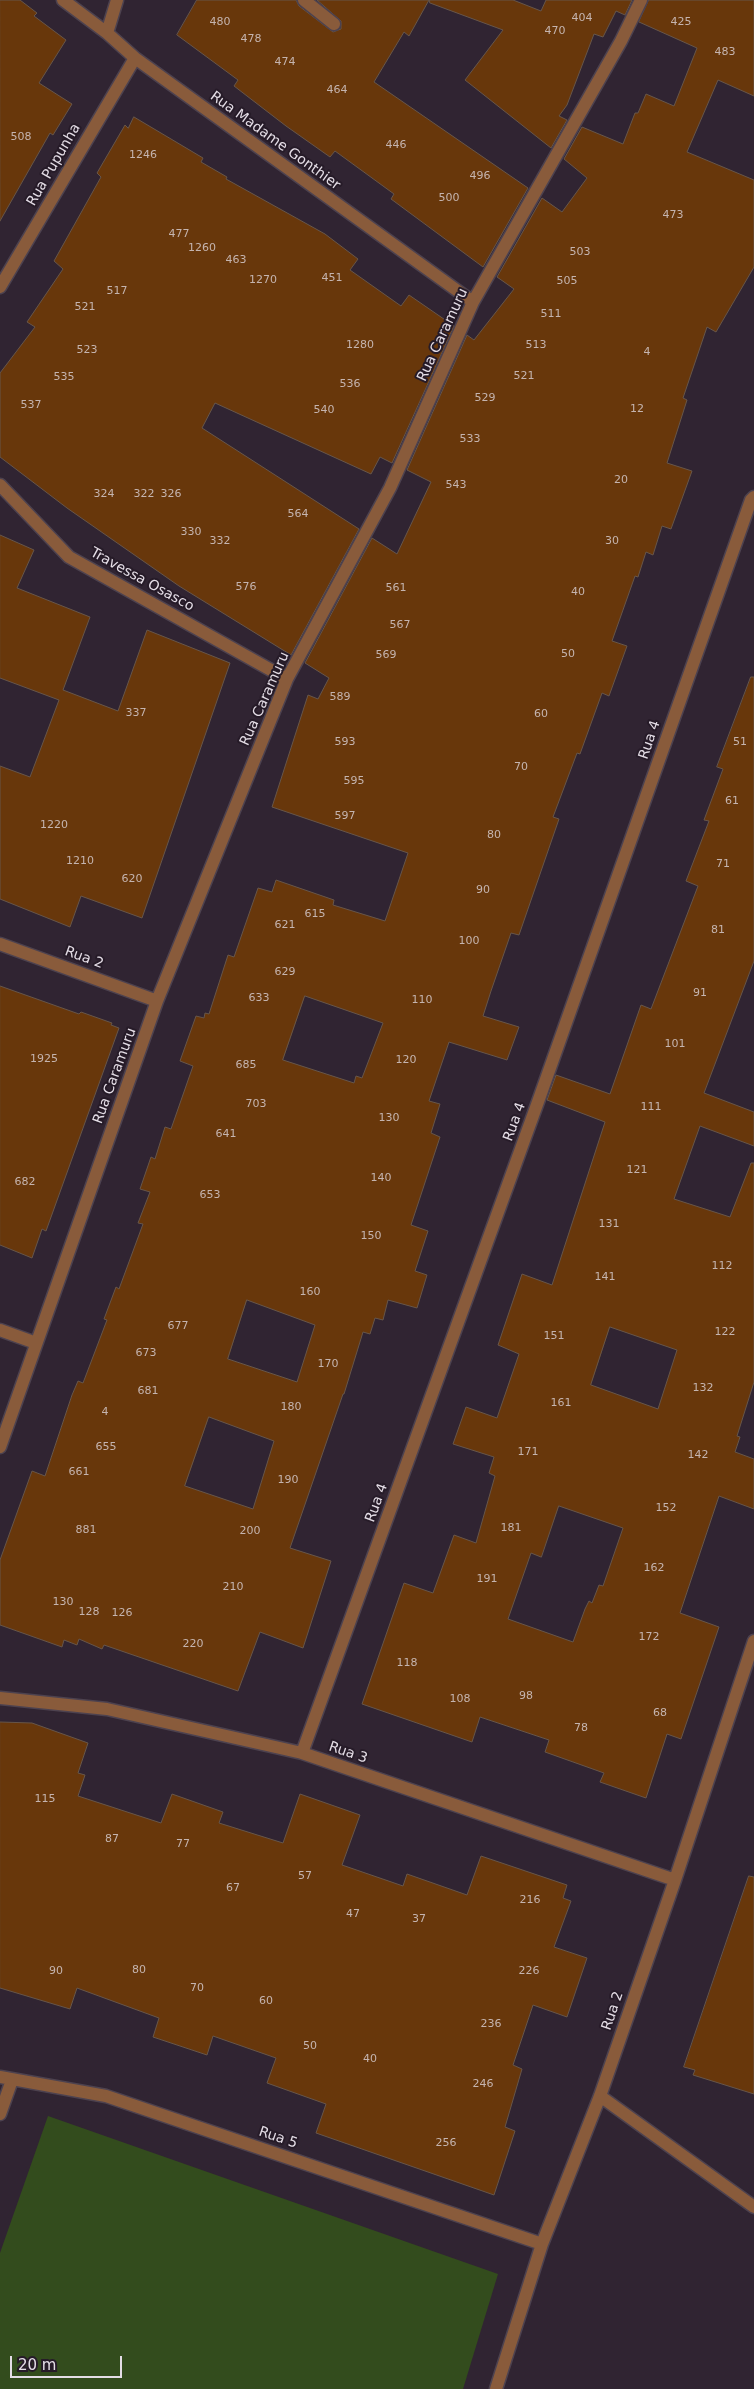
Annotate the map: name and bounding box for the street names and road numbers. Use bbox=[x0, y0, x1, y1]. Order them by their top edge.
street label: Rua Madame Gonthier bbox=[207, 88, 343, 194]
street label: Rua Pupunha bbox=[24, 121, 84, 209]
street label: Rua Caramuru bbox=[414, 286, 472, 384]
street label: Travessa Osasco bbox=[87, 545, 197, 615]
street label: Rua Caramuru bbox=[237, 650, 293, 748]
street label: Rua 4 bbox=[636, 718, 664, 762]
street label: Rua 2 bbox=[62, 943, 106, 973]
street label: Rua Caramuru bbox=[90, 1026, 140, 1126]
street label: Rua 4 bbox=[500, 1100, 530, 1144]
street label: Rua 4 bbox=[362, 1481, 392, 1525]
street label: Rua 3 bbox=[326, 1739, 370, 1767]
street label: Rua 2 bbox=[599, 1989, 627, 2033]
street label: Rua 5 bbox=[256, 2124, 300, 2152]

